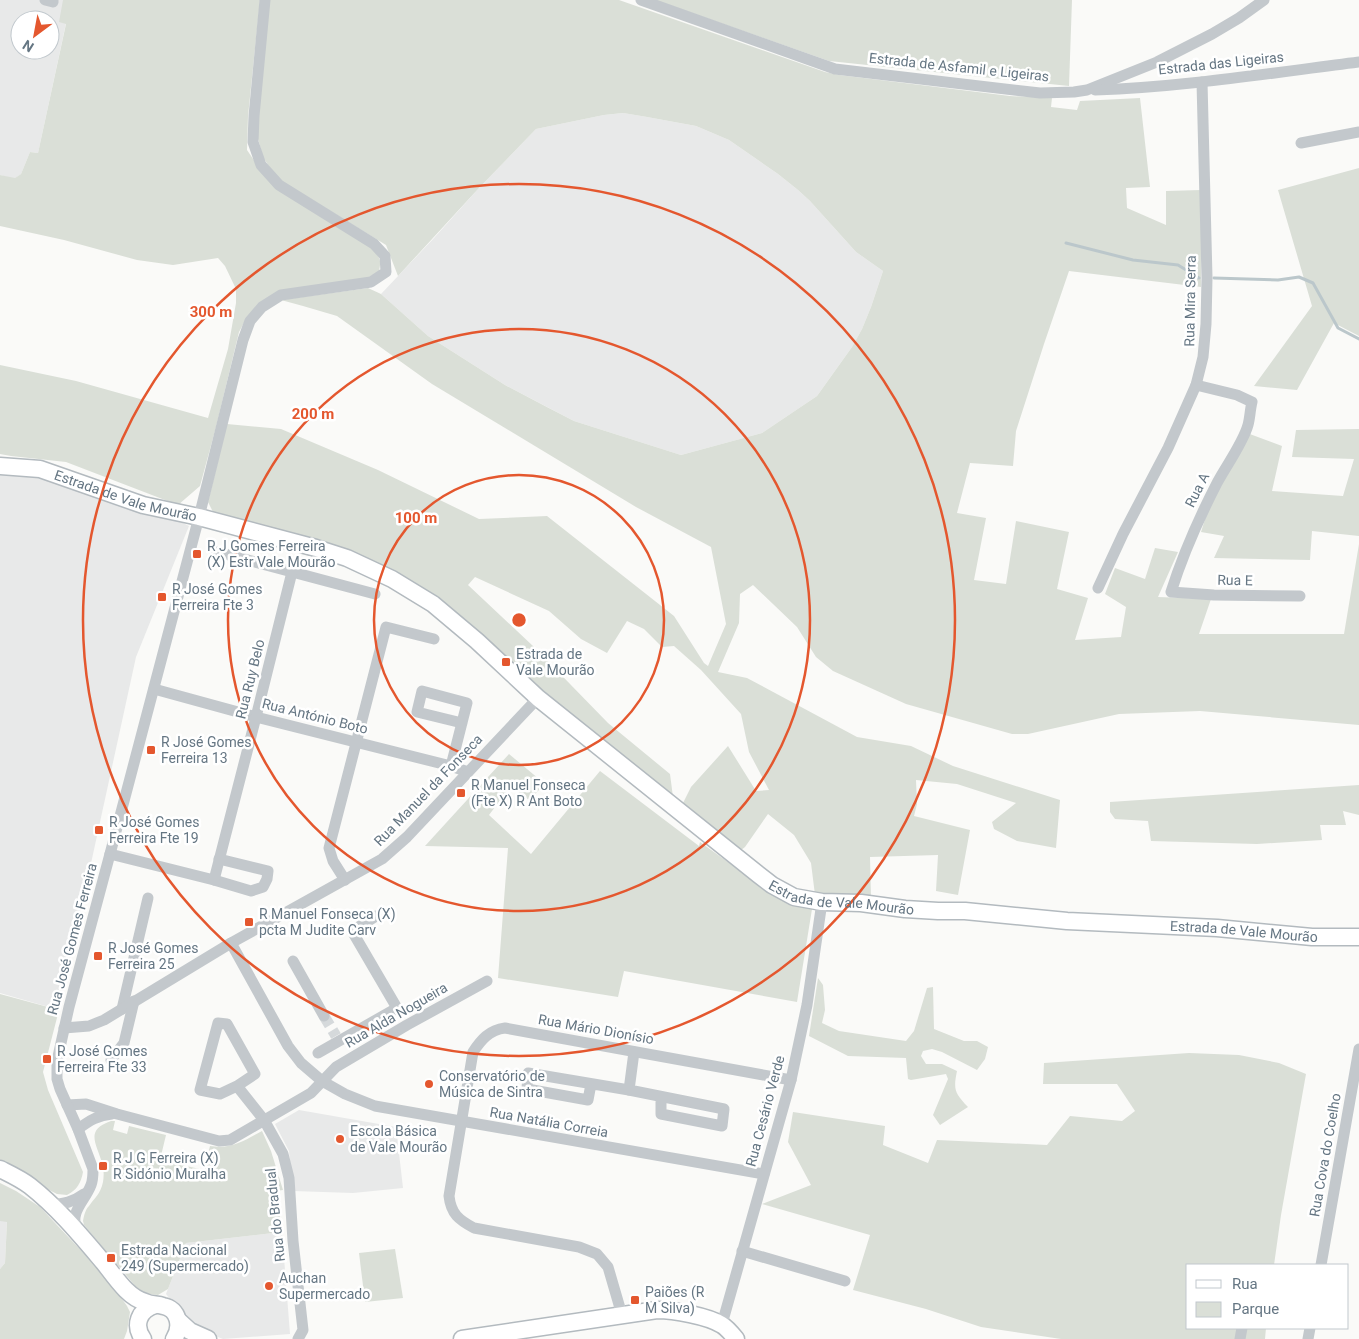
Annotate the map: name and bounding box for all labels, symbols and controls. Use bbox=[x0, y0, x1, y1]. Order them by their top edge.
north arrow bbox=[10, 10, 60, 60]
text: N bbox=[20, 37, 37, 55]
street label: Estrada das Ligeiras bbox=[1158, 48, 1284, 78]
street label: Estrada de Asfamil e Ligeiras bbox=[868, 50, 1050, 84]
street label: Rua Mira Serra bbox=[1181, 255, 1199, 347]
text: 300 m bbox=[190, 303, 232, 321]
text: 200 m bbox=[292, 405, 334, 423]
street label: Estrada de Vale Mourão bbox=[52, 467, 198, 524]
street label: Rua A bbox=[1182, 470, 1212, 510]
text: 100 m bbox=[395, 509, 437, 527]
place label: R J Gomes Ferreira (X) Estr Vale Mourão bbox=[207, 538, 335, 571]
marker: R J Gomes Ferreira (X) Estr Vale Mourão bbox=[191, 548, 203, 560]
street label: Rua E bbox=[1217, 572, 1253, 588]
place label: R José Gomes Ferreira Fte 3 bbox=[172, 581, 262, 613]
marker: R José Gomes Ferreira Fte 3 bbox=[156, 591, 168, 603]
centre of rings bbox=[510, 611, 528, 629]
street label: Rua Ruy Belo bbox=[232, 638, 268, 720]
place label: Estrada de Vale Mourão bbox=[516, 646, 595, 678]
marker: Estrada de Vale Mourão bbox=[500, 656, 512, 668]
street label: Rua António Boto bbox=[260, 695, 370, 737]
street label: Rua Manuel da Fonseca bbox=[371, 731, 485, 849]
place label: R José Gomes Ferreira 13 bbox=[161, 734, 251, 766]
marker: R José Gomes Ferreira 13 bbox=[145, 744, 157, 756]
place label: R Manuel Fonseca (Fte X) R Ant Boto bbox=[471, 777, 586, 810]
marker: R Manuel Fonseca (Fte X) R Ant Boto bbox=[455, 787, 467, 799]
place label: R José Gomes Ferreira Fte 19 bbox=[109, 814, 199, 846]
marker: R José Gomes Ferreira Fte 19 bbox=[93, 824, 105, 836]
street label: Rua José Gomes Ferreira bbox=[44, 861, 100, 1017]
street label: Estrada de Vale Mourão bbox=[766, 877, 914, 918]
place label: R Manuel Fonseca (X) pcta M Judite Carv bbox=[259, 906, 396, 938]
marker: R Manuel Fonseca (X) pcta M Judite Carv bbox=[243, 916, 255, 928]
street label: Estrada de Vale Mourão bbox=[1170, 918, 1318, 945]
place label: R José Gomes Ferreira 25 bbox=[108, 940, 198, 972]
marker: R José Gomes Ferreira 25 bbox=[92, 950, 104, 962]
street label: Rua Alda Nogueira bbox=[342, 979, 450, 1051]
street label: Rua Mário Dionísio bbox=[537, 1011, 655, 1047]
place label: R José Gomes Ferreira Fte 33 bbox=[57, 1043, 147, 1075]
marker: R José Gomes Ferreira Fte 33 bbox=[41, 1053, 53, 1065]
street label: Rua Cesário Verde bbox=[742, 1054, 788, 1168]
place label: Conservatório de Música de Sintra bbox=[439, 1068, 545, 1100]
marker: Conservatório de Música de Sintra bbox=[423, 1078, 435, 1090]
street label: Rua Cova do Coelho bbox=[1306, 1092, 1344, 1218]
street label: Rua Natália Correia bbox=[489, 1104, 609, 1140]
place label: Escola Básica de Vale Mourão bbox=[350, 1123, 447, 1155]
marker: Escola Básica de Vale Mourão bbox=[334, 1133, 346, 1145]
place label: R J G Ferreira (X) R Sidónio Muralha bbox=[113, 1150, 226, 1182]
marker: R J G Ferreira (X) R Sidónio Muralha bbox=[97, 1160, 109, 1172]
street label: Rua do Bradual bbox=[262, 1167, 288, 1263]
place label: Estrada Nacional 249 (Supermercado) bbox=[121, 1242, 249, 1275]
marker: Estrada Nacional 249 (Supermercado) bbox=[105, 1252, 117, 1264]
legend bbox=[1186, 1264, 1349, 1329]
place label: Auchan Supermercado bbox=[279, 1270, 370, 1302]
text: Rua bbox=[1232, 1275, 1258, 1293]
marker: Auchan Supermercado bbox=[263, 1280, 275, 1292]
place label: Paiões (R M Silva) bbox=[645, 1284, 705, 1317]
marker: Paiões (R M Silva) bbox=[629, 1294, 641, 1306]
text: Parque bbox=[1232, 1300, 1279, 1318]

